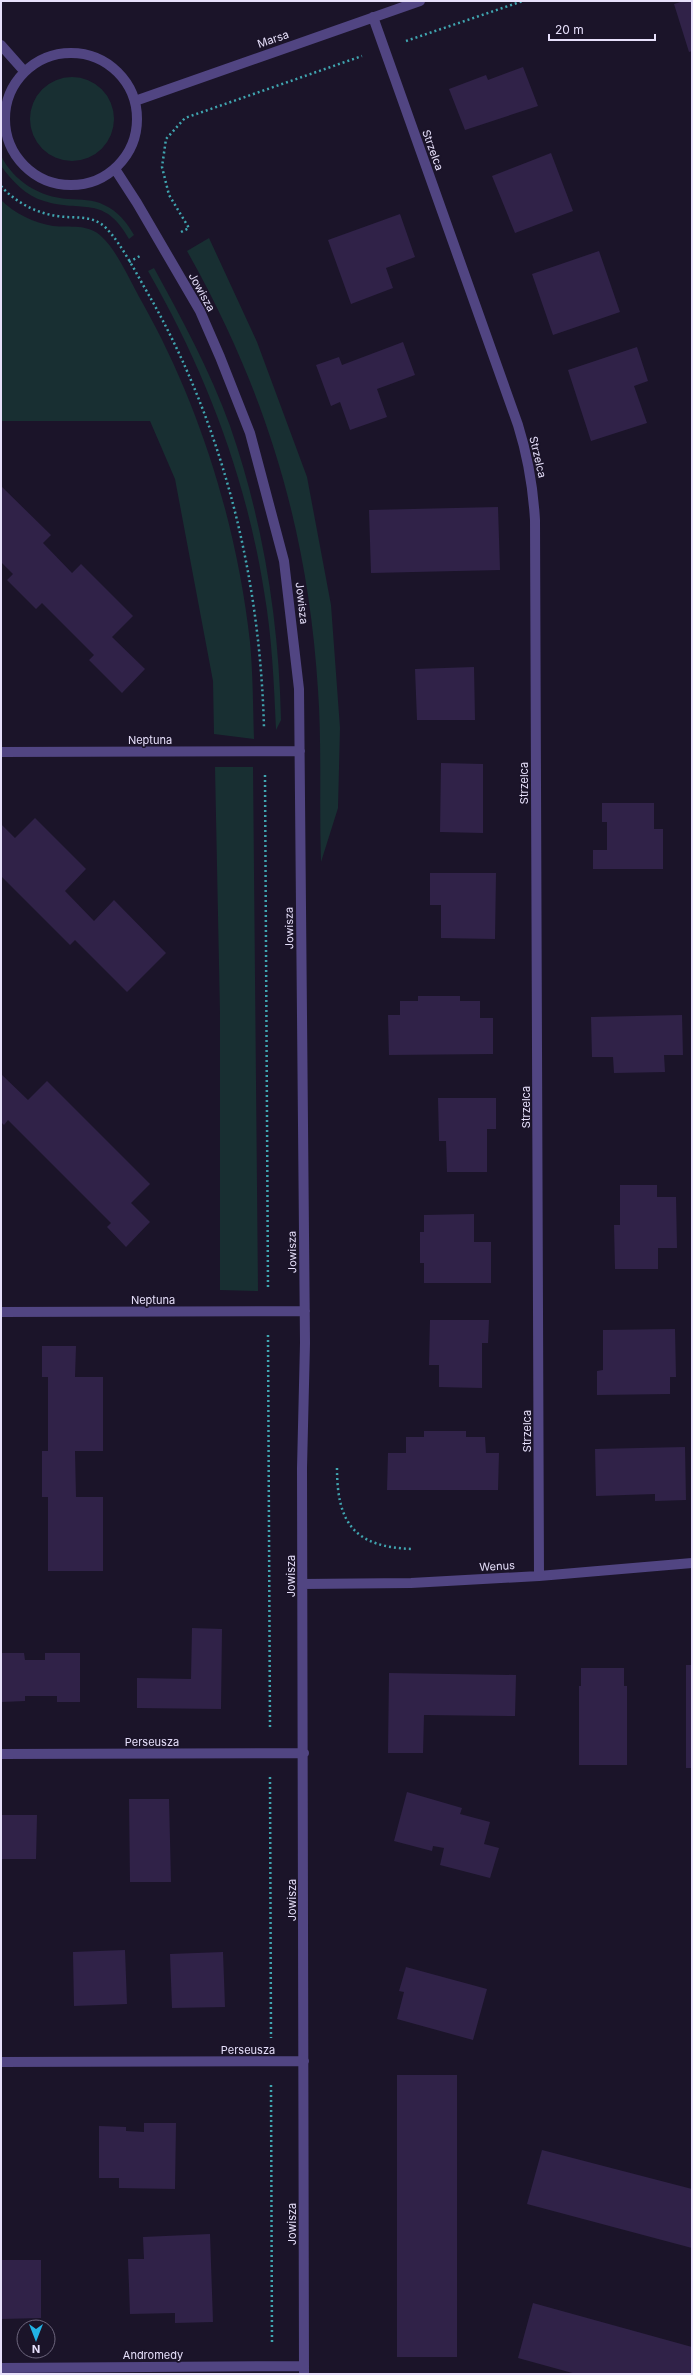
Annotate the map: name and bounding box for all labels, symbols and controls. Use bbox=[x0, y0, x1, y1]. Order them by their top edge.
scale bar bbox=[549, 16, 655, 42]
text: 20 m bbox=[555, 22, 584, 37]
street label: Marsa bbox=[255, 27, 291, 51]
street label: Strzelca bbox=[419, 128, 447, 172]
street label: Jowisza bbox=[186, 270, 218, 314]
street label: Strzelca bbox=[526, 435, 550, 479]
street label: Jowisza bbox=[292, 581, 312, 625]
street label: Neptuna bbox=[128, 733, 172, 747]
street label: Strzelca bbox=[517, 762, 531, 804]
street label: Jowisza bbox=[282, 907, 296, 949]
street label: Strzelca bbox=[519, 1086, 533, 1128]
street label: Jowisza bbox=[285, 1231, 299, 1273]
street label: Neptuna bbox=[131, 1293, 175, 1307]
street label: Strzelca bbox=[520, 1410, 534, 1452]
street label: Jowisza bbox=[284, 1555, 298, 1597]
street label: Wenus bbox=[479, 1558, 515, 1574]
street label: Perseusza bbox=[125, 1735, 179, 1749]
street label: Jowisza bbox=[285, 1879, 299, 1921]
street label: Perseusza bbox=[221, 2043, 275, 2057]
street label: Jowisza bbox=[285, 2203, 299, 2245]
north arrow bbox=[16, 2319, 56, 2359]
text: N bbox=[32, 2342, 40, 2356]
street label: Andromedy bbox=[123, 2348, 183, 2362]

